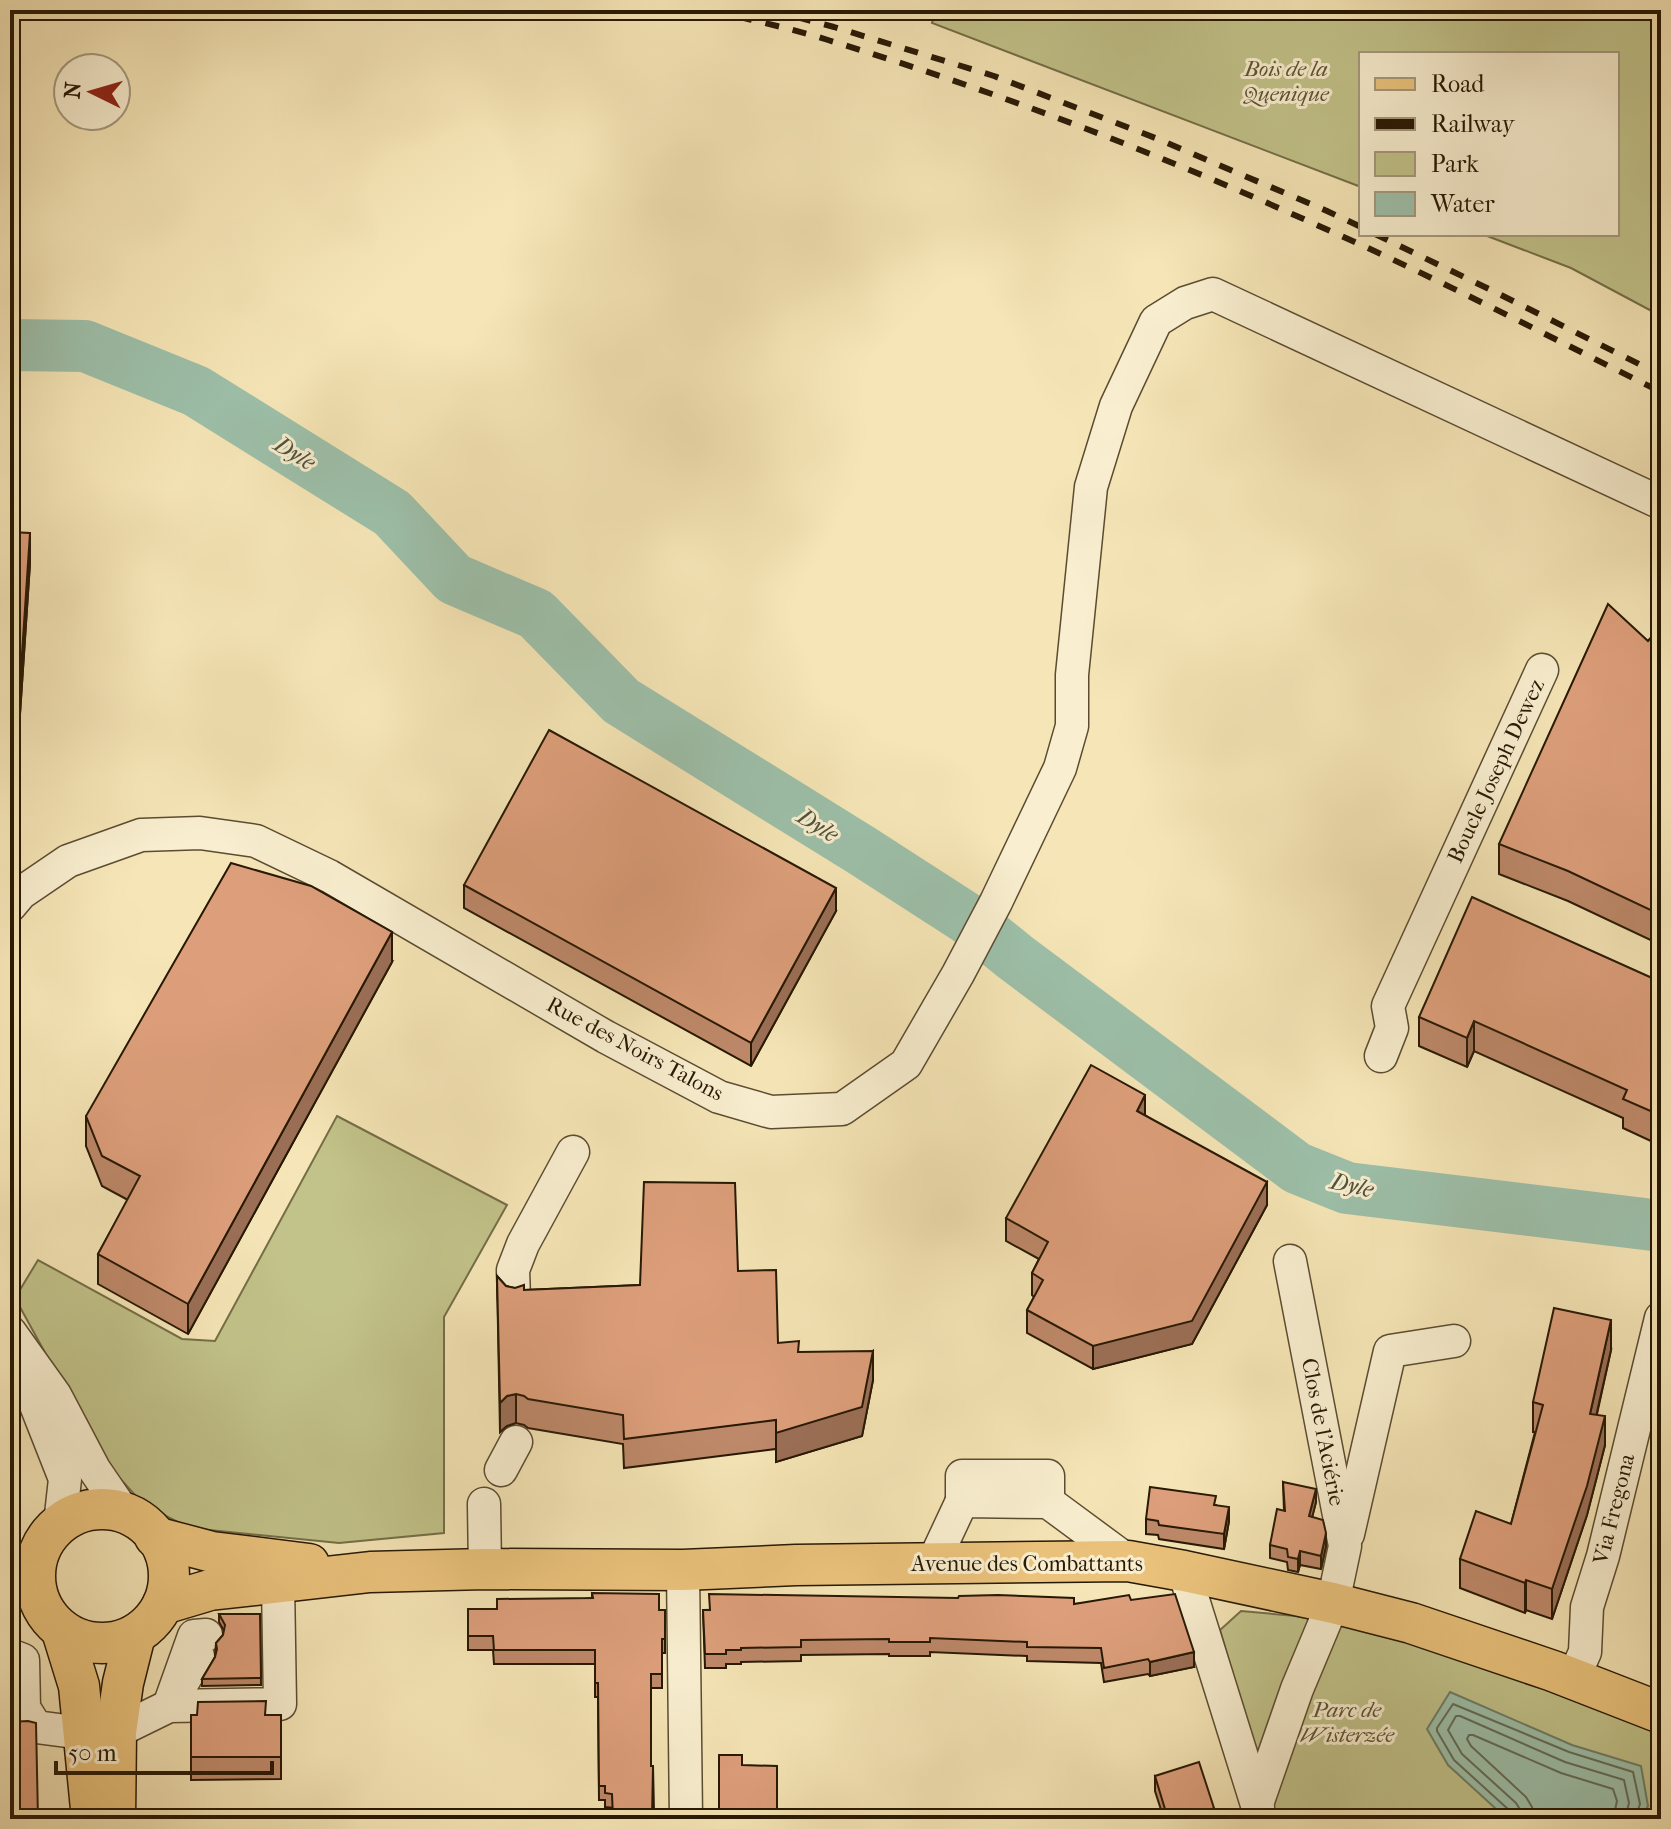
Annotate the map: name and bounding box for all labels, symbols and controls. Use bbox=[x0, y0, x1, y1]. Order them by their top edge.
north arrow bbox=[52, 52, 132, 132]
legend bbox=[1359, 52, 1619, 236]
park label: Bois de la Quenique bbox=[1242, 56, 1330, 107]
text: Road bbox=[1431, 70, 1485, 98]
text: N bbox=[59, 81, 87, 100]
text: Railway bbox=[1431, 110, 1516, 138]
text: Park bbox=[1431, 150, 1479, 178]
text: Water bbox=[1430, 190, 1495, 218]
water label: Dyle bbox=[268, 429, 322, 477]
street label: Boucle Joseph Dewez bbox=[1442, 675, 1550, 867]
water label: Dyle bbox=[791, 801, 845, 849]
street label: Rue des Noirs Talons bbox=[542, 991, 728, 1107]
water label: Dyle bbox=[1326, 1166, 1377, 1204]
street label: Clos de l'Aciérie bbox=[1296, 1356, 1350, 1508]
street label: Via Fregona bbox=[1587, 1450, 1641, 1568]
street label: Avenue des Combattants bbox=[910, 1551, 1143, 1577]
park label: Parc de Wisterzée bbox=[1300, 1697, 1395, 1748]
scale bar bbox=[56, 1725, 272, 1775]
text: 50 m bbox=[68, 1739, 117, 1767]

